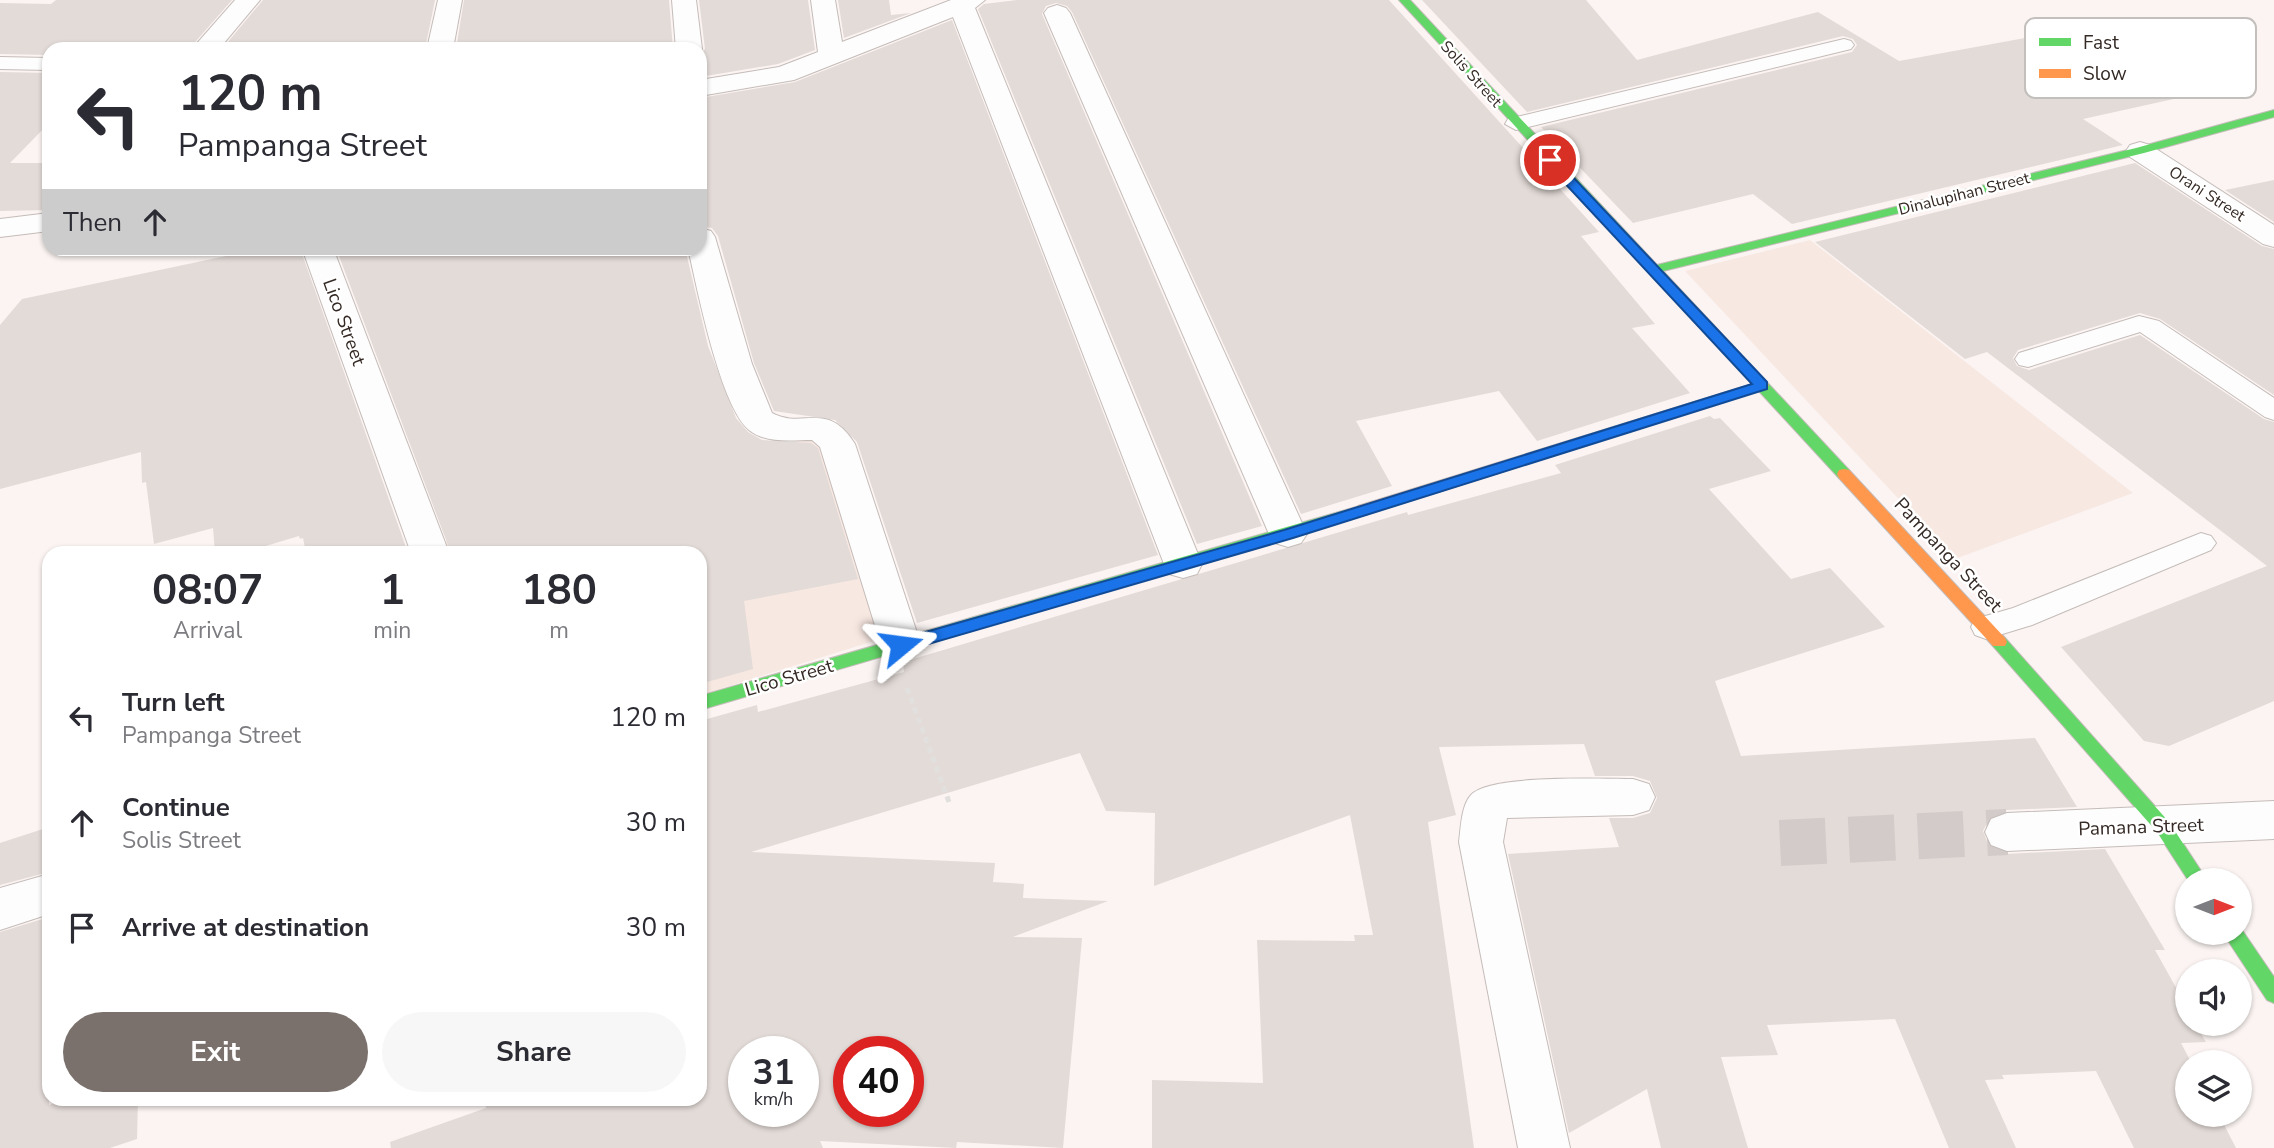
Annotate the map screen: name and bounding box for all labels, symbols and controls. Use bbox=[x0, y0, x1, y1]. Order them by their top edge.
legend bbox=[2025, 18, 2256, 98]
text: Fast bbox=[2083, 30, 2119, 56]
street label: Solis Street bbox=[1435, 36, 1507, 112]
text: 120 m bbox=[178, 60, 322, 127]
text: Slow bbox=[2083, 61, 2127, 87]
icon: left bbox=[63, 70, 154, 161]
text: Pampanga Street bbox=[178, 124, 427, 167]
pin bbox=[1520, 130, 1580, 190]
icon: arrive bbox=[1531, 141, 1569, 179]
street label: Orani Street bbox=[2165, 161, 2250, 227]
street label: Dinalupihan Street bbox=[1896, 167, 2032, 221]
icon: ahead bbox=[136, 203, 174, 241]
text: Then bbox=[63, 205, 122, 240]
street label: Lico Street bbox=[316, 275, 372, 369]
street label: Pampanga Street bbox=[1888, 492, 2008, 618]
text: 08:07 bbox=[152, 562, 263, 619]
text: 1 bbox=[380, 562, 405, 619]
text: 180 bbox=[521, 562, 597, 619]
position arrow bbox=[864, 608, 938, 682]
text: Arrival bbox=[173, 615, 242, 646]
text: min bbox=[373, 615, 411, 646]
text: m bbox=[549, 615, 569, 646]
street label: Lico Street bbox=[742, 653, 836, 703]
text: Turn left bbox=[122, 685, 225, 720]
icon: left bbox=[63, 699, 101, 737]
text: 120 m bbox=[610, 700, 686, 735]
text: Pampanga Street bbox=[122, 720, 301, 751]
text: Continue bbox=[122, 790, 230, 825]
icon: ahead bbox=[63, 804, 101, 842]
text: 30 m bbox=[626, 805, 686, 840]
street label: Pamana Street bbox=[2078, 812, 2205, 842]
text: Solis Street bbox=[122, 825, 241, 856]
north arrow bbox=[2175, 868, 2252, 945]
map controls bbox=[2175, 868, 2252, 1127]
icon: arrive bbox=[63, 909, 101, 947]
text: Arrive at destination bbox=[122, 910, 369, 945]
text: 30 m bbox=[626, 910, 686, 945]
button: sound bbox=[2175, 959, 2252, 1036]
button: Exit bbox=[63, 1012, 368, 1092]
button: Share bbox=[382, 1012, 686, 1092]
speed limit sign: 40 bbox=[833, 1036, 924, 1127]
text: 31 bbox=[752, 1049, 795, 1096]
button: layers bbox=[2175, 1050, 2252, 1127]
text: km/h bbox=[754, 1087, 793, 1111]

